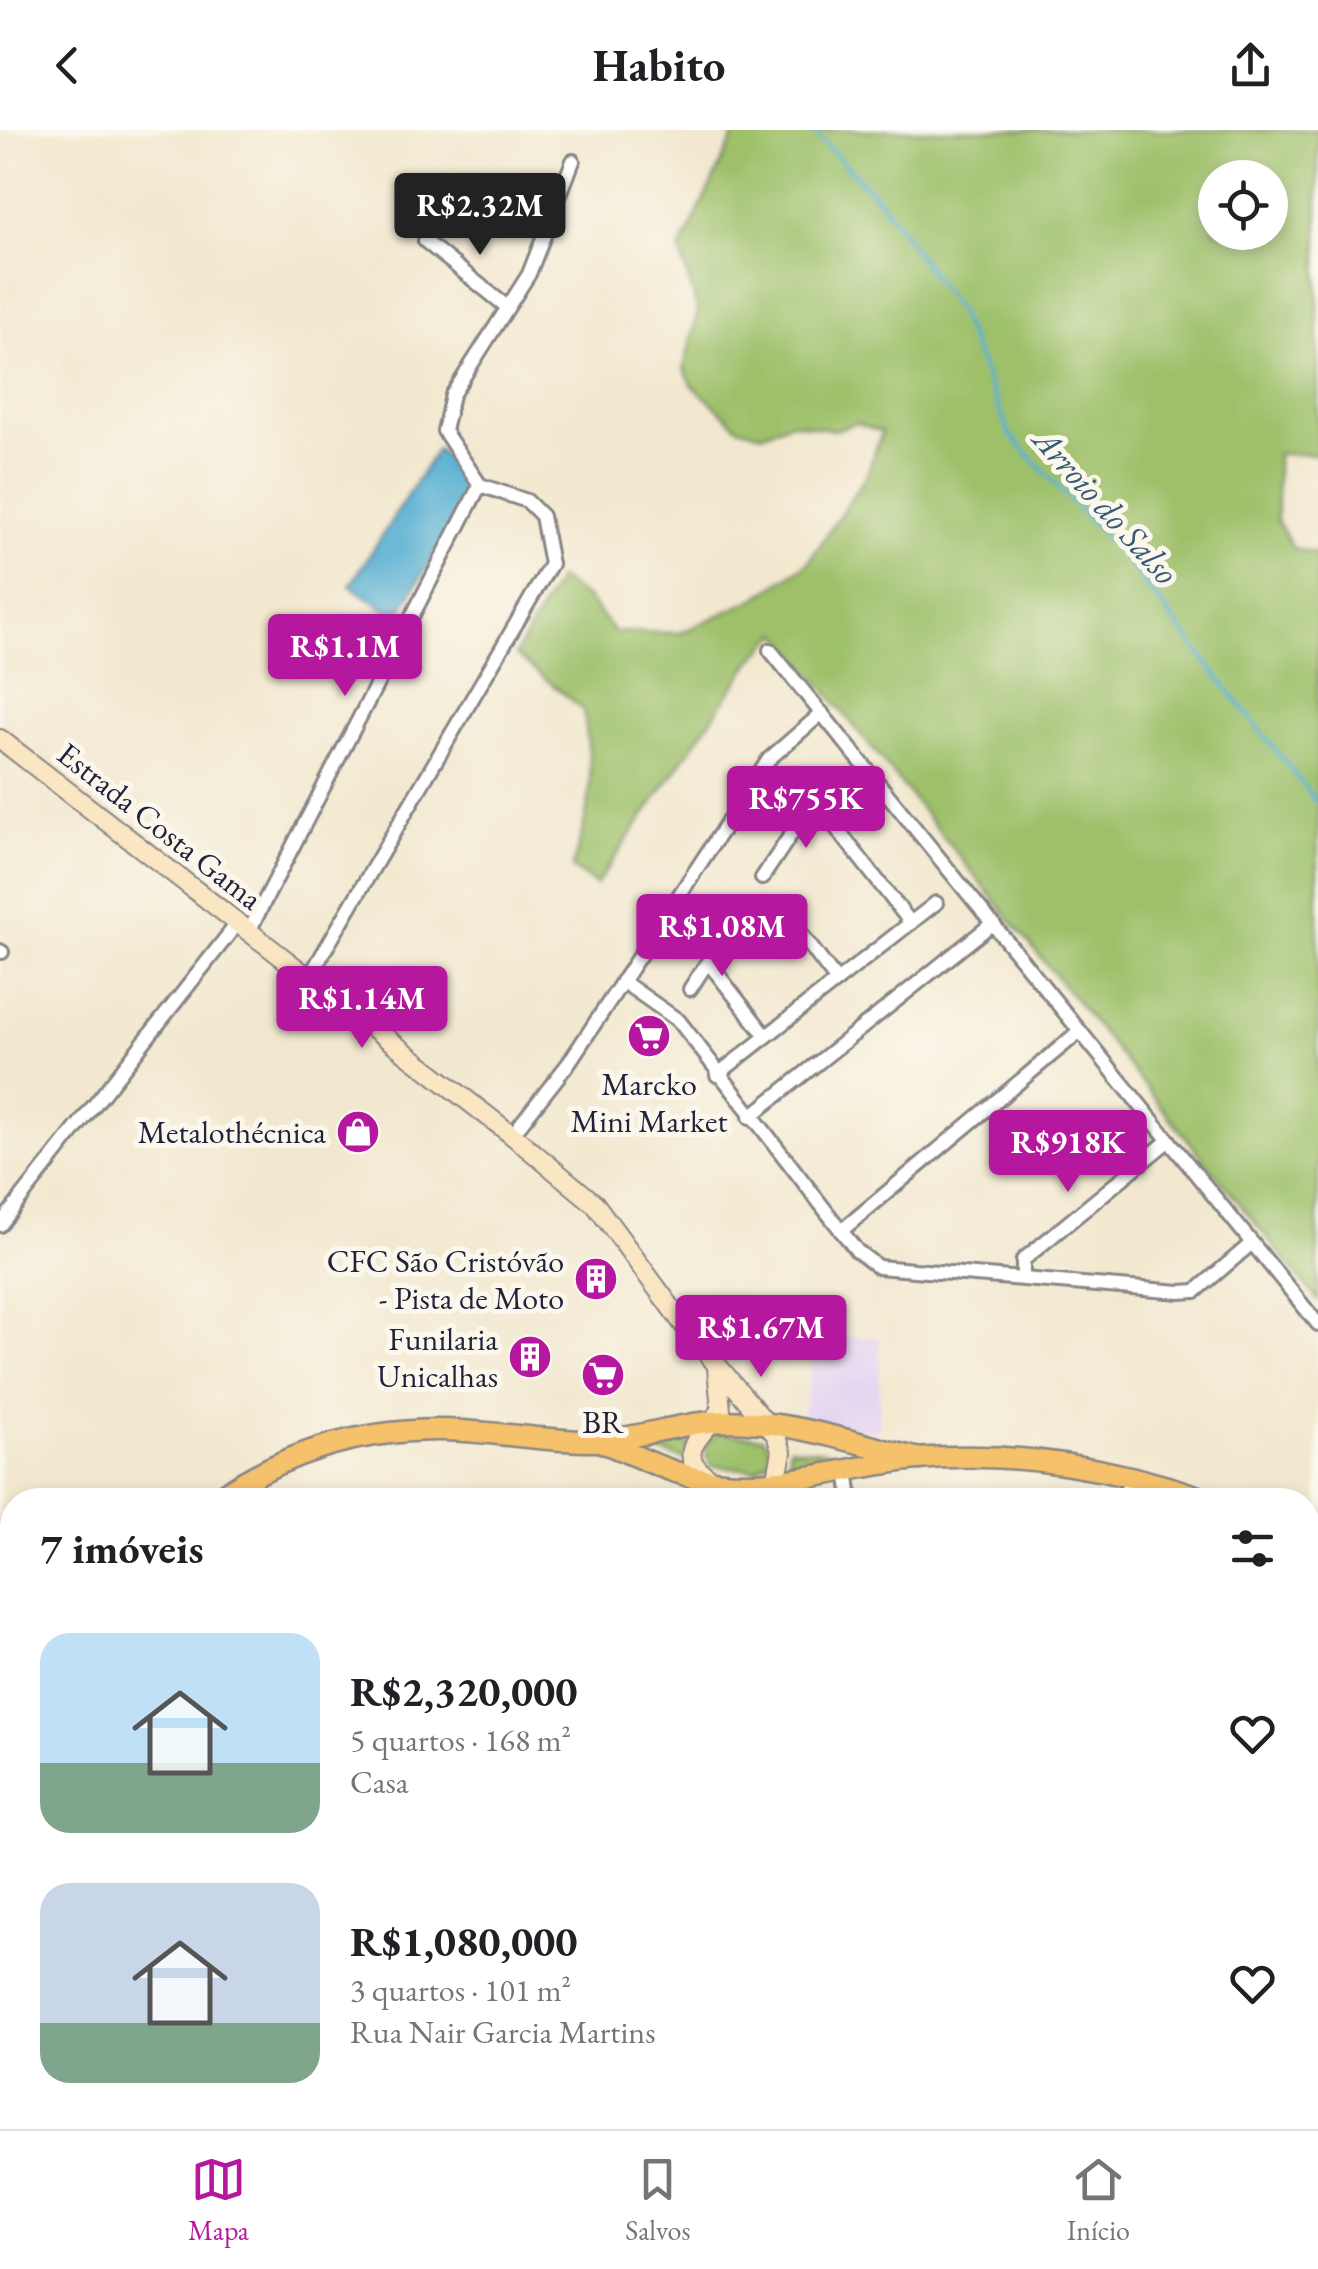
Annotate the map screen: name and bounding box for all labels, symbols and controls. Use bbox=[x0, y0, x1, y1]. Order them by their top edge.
text: Habito bbox=[593, 36, 725, 94]
icon: back bbox=[40, 38, 95, 93]
icon: share bbox=[1223, 38, 1278, 93]
map controls bbox=[1198, 160, 1288, 250]
button: locate bbox=[1198, 160, 1288, 250]
pin: R$2.32M bbox=[388, 173, 572, 258]
text: R$2.32M bbox=[416, 184, 544, 226]
water label: Arroio do Salso bbox=[1022, 415, 1189, 594]
pin: R$1.1M bbox=[264, 614, 426, 699]
text: R$1.1M bbox=[290, 625, 400, 667]
street label: Estrada Costa Gama bbox=[49, 733, 271, 919]
pin: R$755K bbox=[725, 766, 887, 851]
text: R$755K bbox=[749, 777, 863, 819]
pin: R$1.08M bbox=[630, 894, 814, 979]
text: R$1.08M bbox=[658, 905, 786, 947]
pin: R$1.14M bbox=[270, 966, 454, 1051]
text: R$1.14M bbox=[298, 977, 426, 1019]
supermarket icon: Marcko Mini Market bbox=[626, 1013, 672, 1059]
place label: Marcko Mini Market bbox=[571, 1063, 728, 1142]
shop icon: Metalothécnica bbox=[335, 1109, 381, 1155]
pin: R$918K bbox=[987, 1110, 1149, 1195]
place label: Metalothécnica bbox=[138, 1111, 326, 1153]
text: R$918K bbox=[1011, 1121, 1125, 1163]
place label: CFC São Cristóvão - Pista de Moto bbox=[327, 1240, 564, 1319]
building icon: CFC São Cristóvão - Pista de Moto bbox=[573, 1256, 619, 1302]
pin: R$1.67M bbox=[669, 1295, 853, 1380]
text: R$1.67M bbox=[697, 1306, 825, 1348]
place label: Funilaria Unicalhas bbox=[377, 1318, 498, 1397]
building icon: Funilaria Unicalhas bbox=[507, 1334, 553, 1380]
supermarket icon: BR bbox=[580, 1352, 626, 1398]
place label: BR bbox=[582, 1401, 624, 1443]
text: 7 imóveis bbox=[40, 1521, 204, 1576]
icon: filters bbox=[1225, 1521, 1280, 1576]
text: R$2,320,000 bbox=[350, 1664, 578, 1719]
icon: home bbox=[120, 1673, 240, 1793]
icon: heart bbox=[1225, 1706, 1280, 1761]
text: 5 quartos · 168 m² bbox=[350, 1719, 571, 1761]
text: Casa bbox=[350, 1761, 409, 1803]
text: R$1,080,000 bbox=[350, 1914, 578, 1969]
icon: home bbox=[120, 1923, 240, 2043]
icon: heart bbox=[1225, 1956, 1280, 2011]
text: 3 quartos · 101 m² bbox=[350, 1969, 571, 2011]
text: Rua Nair Garcia Martins bbox=[350, 2011, 655, 2053]
tab: Mapa bbox=[188, 2152, 249, 2248]
tab: Salvos bbox=[625, 2152, 691, 2248]
tab: Início bbox=[1067, 2152, 1130, 2248]

